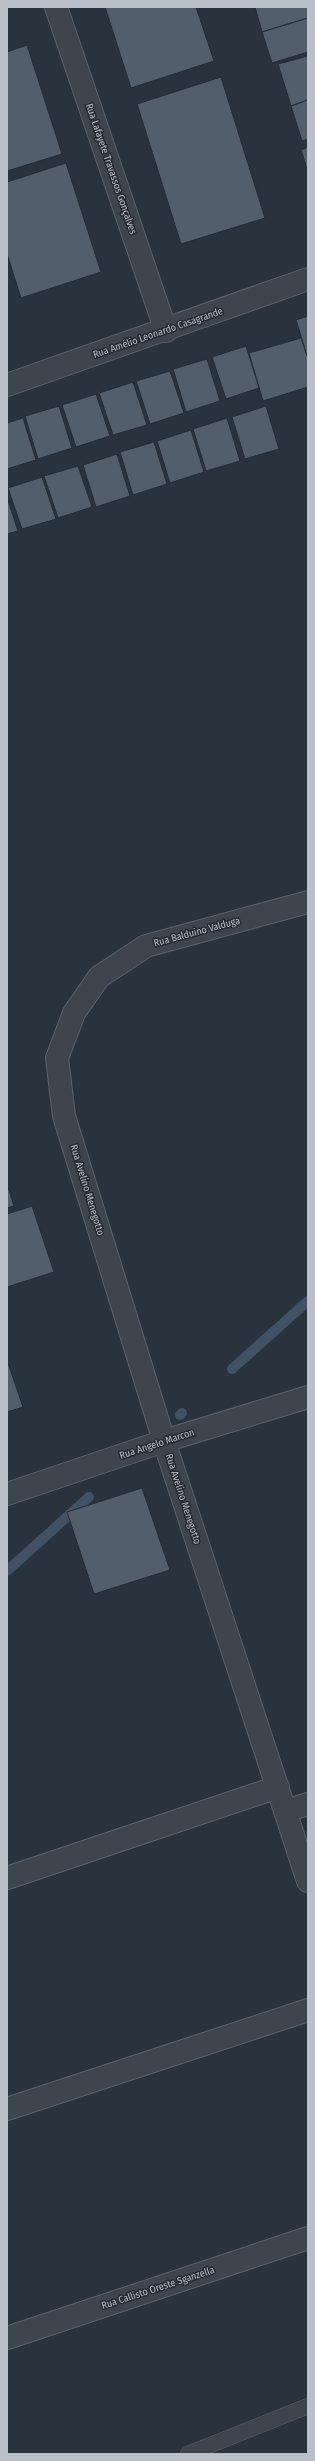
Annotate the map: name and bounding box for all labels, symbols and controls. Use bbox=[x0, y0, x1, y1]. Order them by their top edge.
street label: Rua Lafayete Travassos Gonçalves bbox=[83, 102, 139, 236]
street label: Rua Amélio Leonardo Casagrande bbox=[92, 305, 225, 361]
street label: Rua Balduino Valduga bbox=[153, 915, 242, 949]
street label: Rua Avelino Menegotto bbox=[67, 1143, 107, 1237]
street label: Rua Angelo Marcon bbox=[118, 1426, 196, 1462]
street label: Rua Avelino Menegotto bbox=[163, 1452, 203, 1546]
street label: Rua Callisto Oreste Sganzella bbox=[100, 2264, 216, 2312]

